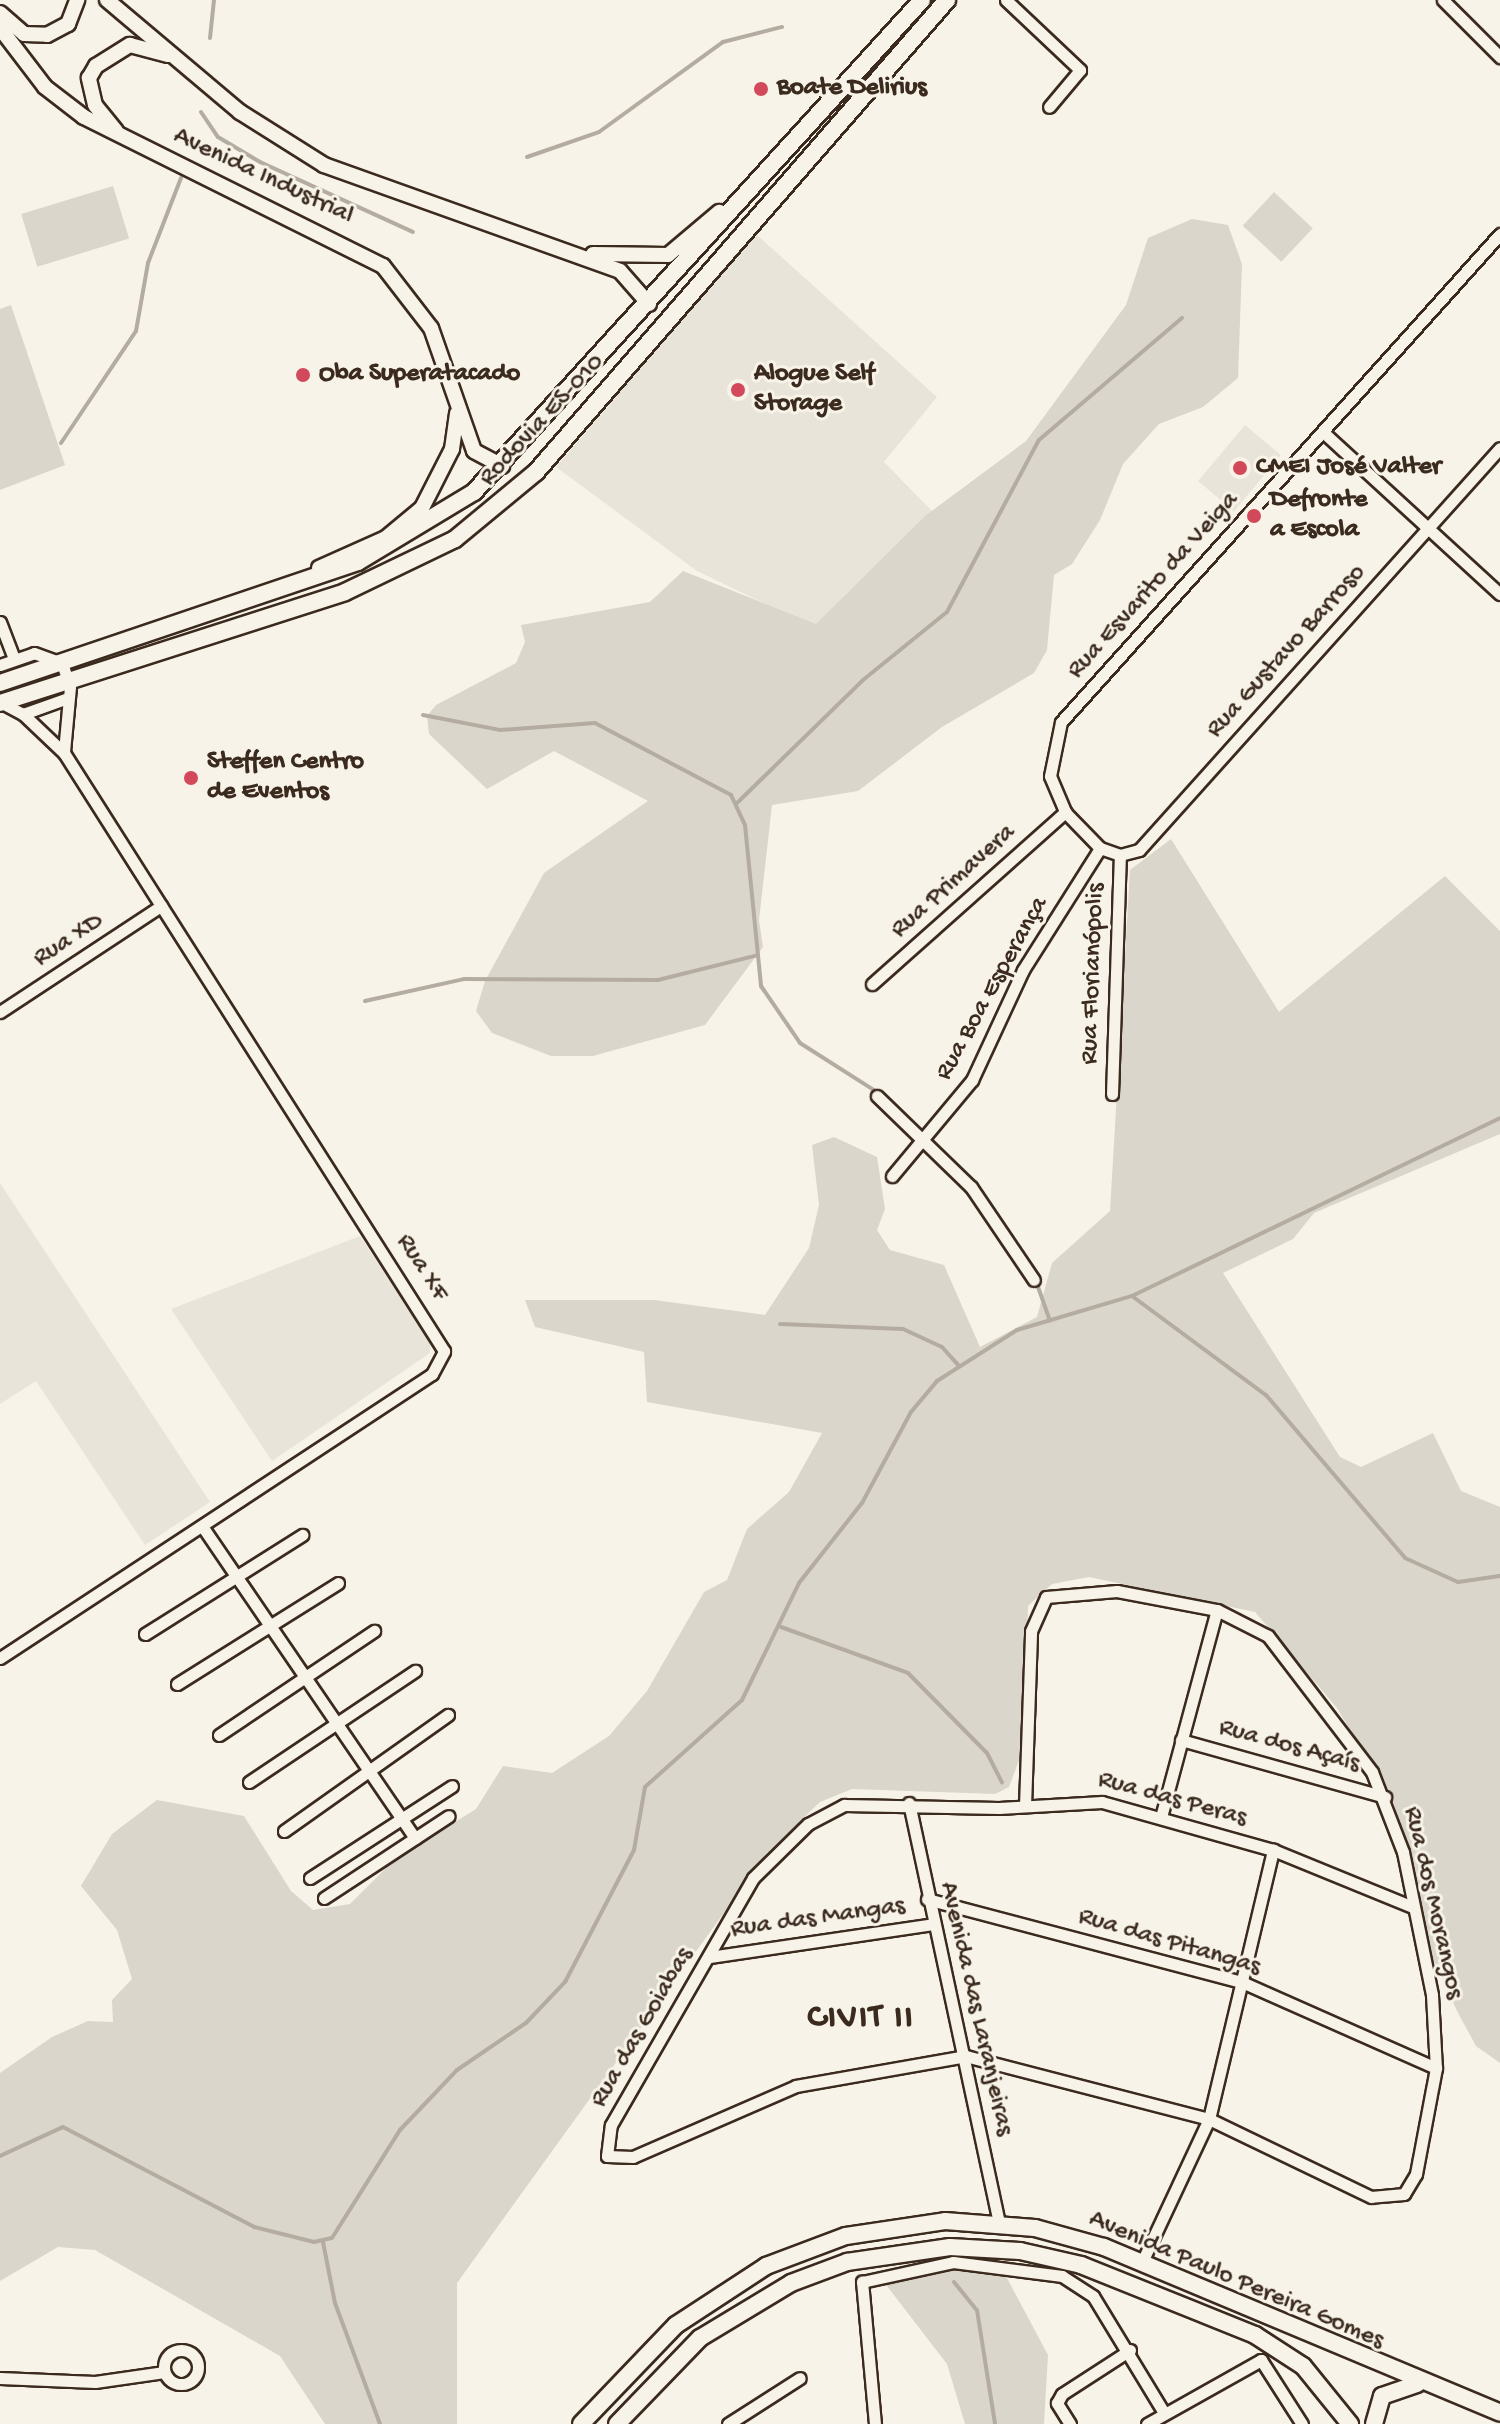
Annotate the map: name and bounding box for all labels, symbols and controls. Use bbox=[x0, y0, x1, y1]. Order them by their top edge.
place label: Boate Delirius bbox=[777, 73, 927, 105]
marker: Boate Delirius bbox=[752, 80, 770, 98]
street label: Avenida Industrial bbox=[168, 122, 358, 232]
street label: Rodovia ES-010 bbox=[474, 348, 612, 494]
place label: Oba Superatacado bbox=[319, 359, 520, 391]
place label: Alogue Self Storage bbox=[754, 359, 874, 420]
marker: Oba Superatacado bbox=[294, 366, 312, 384]
marker: Alogue Self Storage bbox=[729, 381, 747, 399]
place label: CMEI José Valter bbox=[1256, 452, 1441, 484]
marker: CMEI José Valter bbox=[1231, 459, 1249, 477]
place label: Defronte a Escola bbox=[1270, 485, 1367, 546]
street label: Rua Esvarito da Veiga bbox=[1062, 486, 1246, 686]
marker: Defronte a Escola bbox=[1245, 507, 1263, 525]
street label: Rua Gustavo Barroso bbox=[1201, 559, 1373, 745]
place label: Steffen Centro de Eventos bbox=[207, 747, 364, 808]
marker: Steffen Centro de Eventos bbox=[182, 769, 200, 787]
street label: Rua Primavera bbox=[885, 818, 1023, 946]
street label: Rua Florianópolis bbox=[1075, 883, 1113, 1065]
street label: Rua Boa Esperança bbox=[930, 892, 1056, 1086]
street label: Rua XD bbox=[28, 907, 110, 975]
street label: Rua XF bbox=[388, 1229, 454, 1307]
street label: Rua dos Açaís bbox=[1215, 1713, 1363, 1781]
street label: Rua das Peras bbox=[1094, 1765, 1250, 1835]
street label: Rua dos Morangos bbox=[1395, 1804, 1469, 2002]
street label: Avenida das Laranjeiras bbox=[931, 1879, 1019, 2139]
street label: Rua das Mangas bbox=[729, 1891, 907, 1947]
street label: Rua das Pitangas bbox=[1074, 1902, 1264, 1984]
street label: Rua das Goiabas bbox=[585, 1942, 701, 2114]
district label: CIVIT II bbox=[807, 2000, 915, 2040]
street label: Avenida Paulo Pereira Gomes bbox=[1084, 2205, 1388, 2357]

